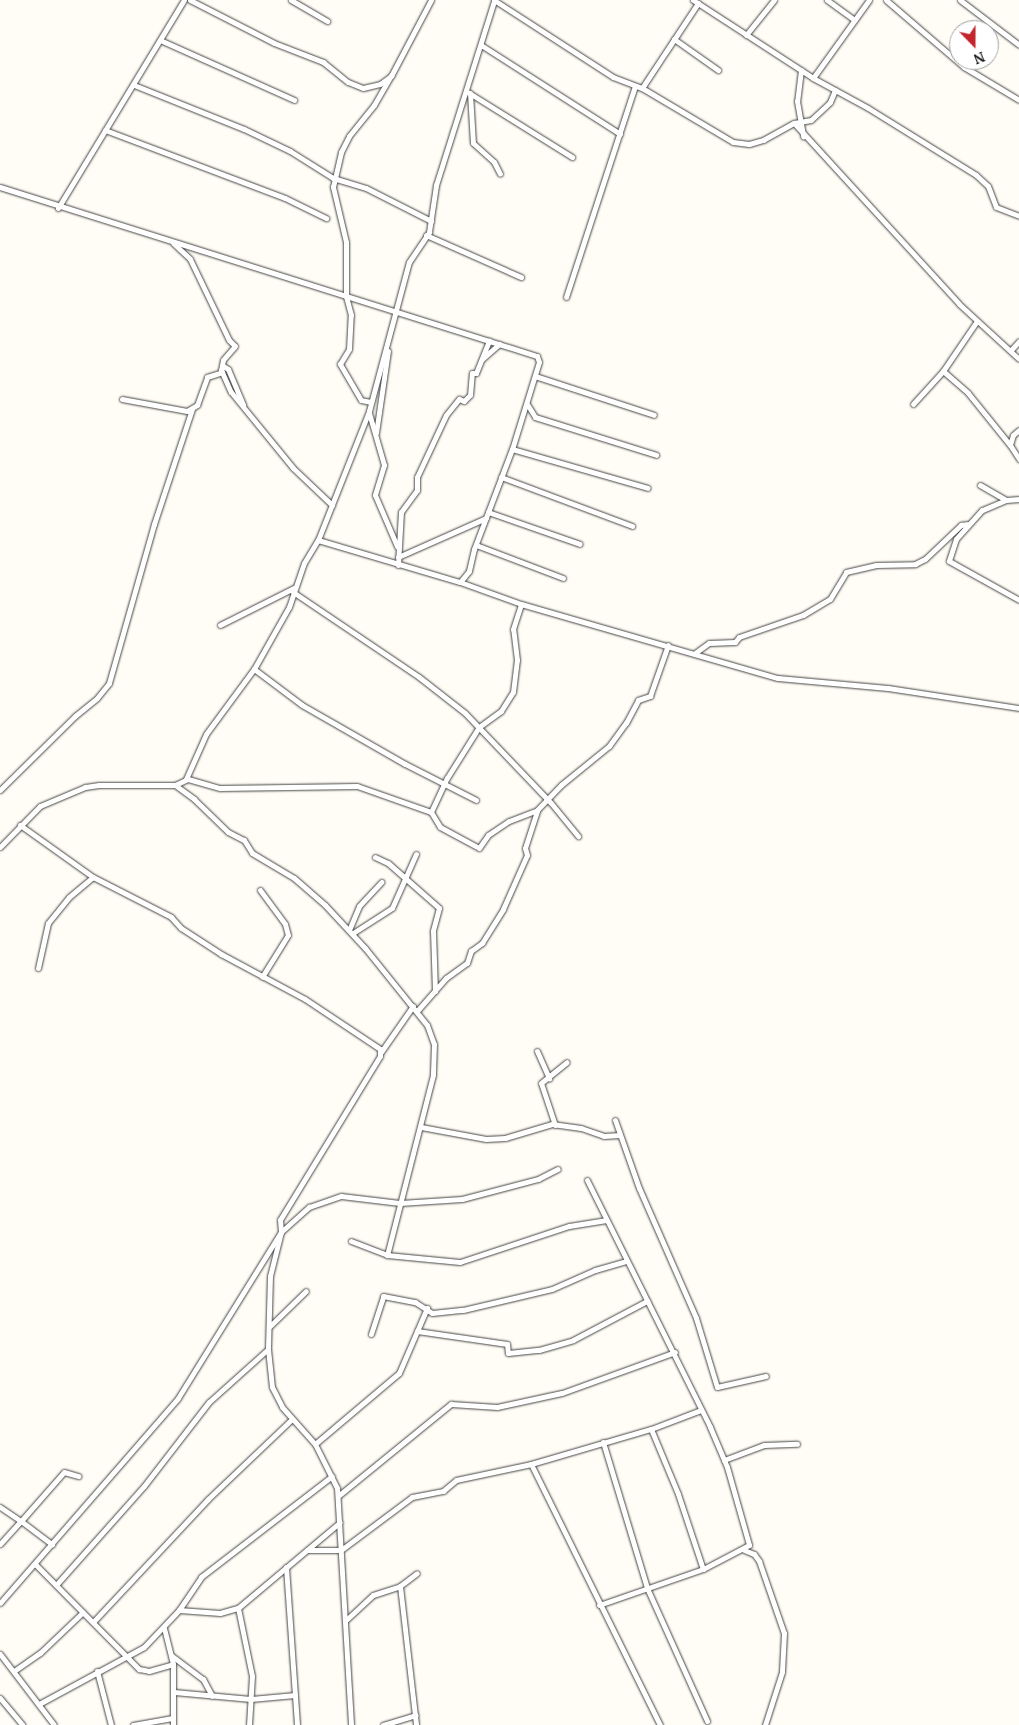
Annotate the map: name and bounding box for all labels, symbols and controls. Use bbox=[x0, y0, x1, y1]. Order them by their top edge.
north arrow bbox=[949, 20, 999, 70]
text: N bbox=[971, 48, 988, 69]

